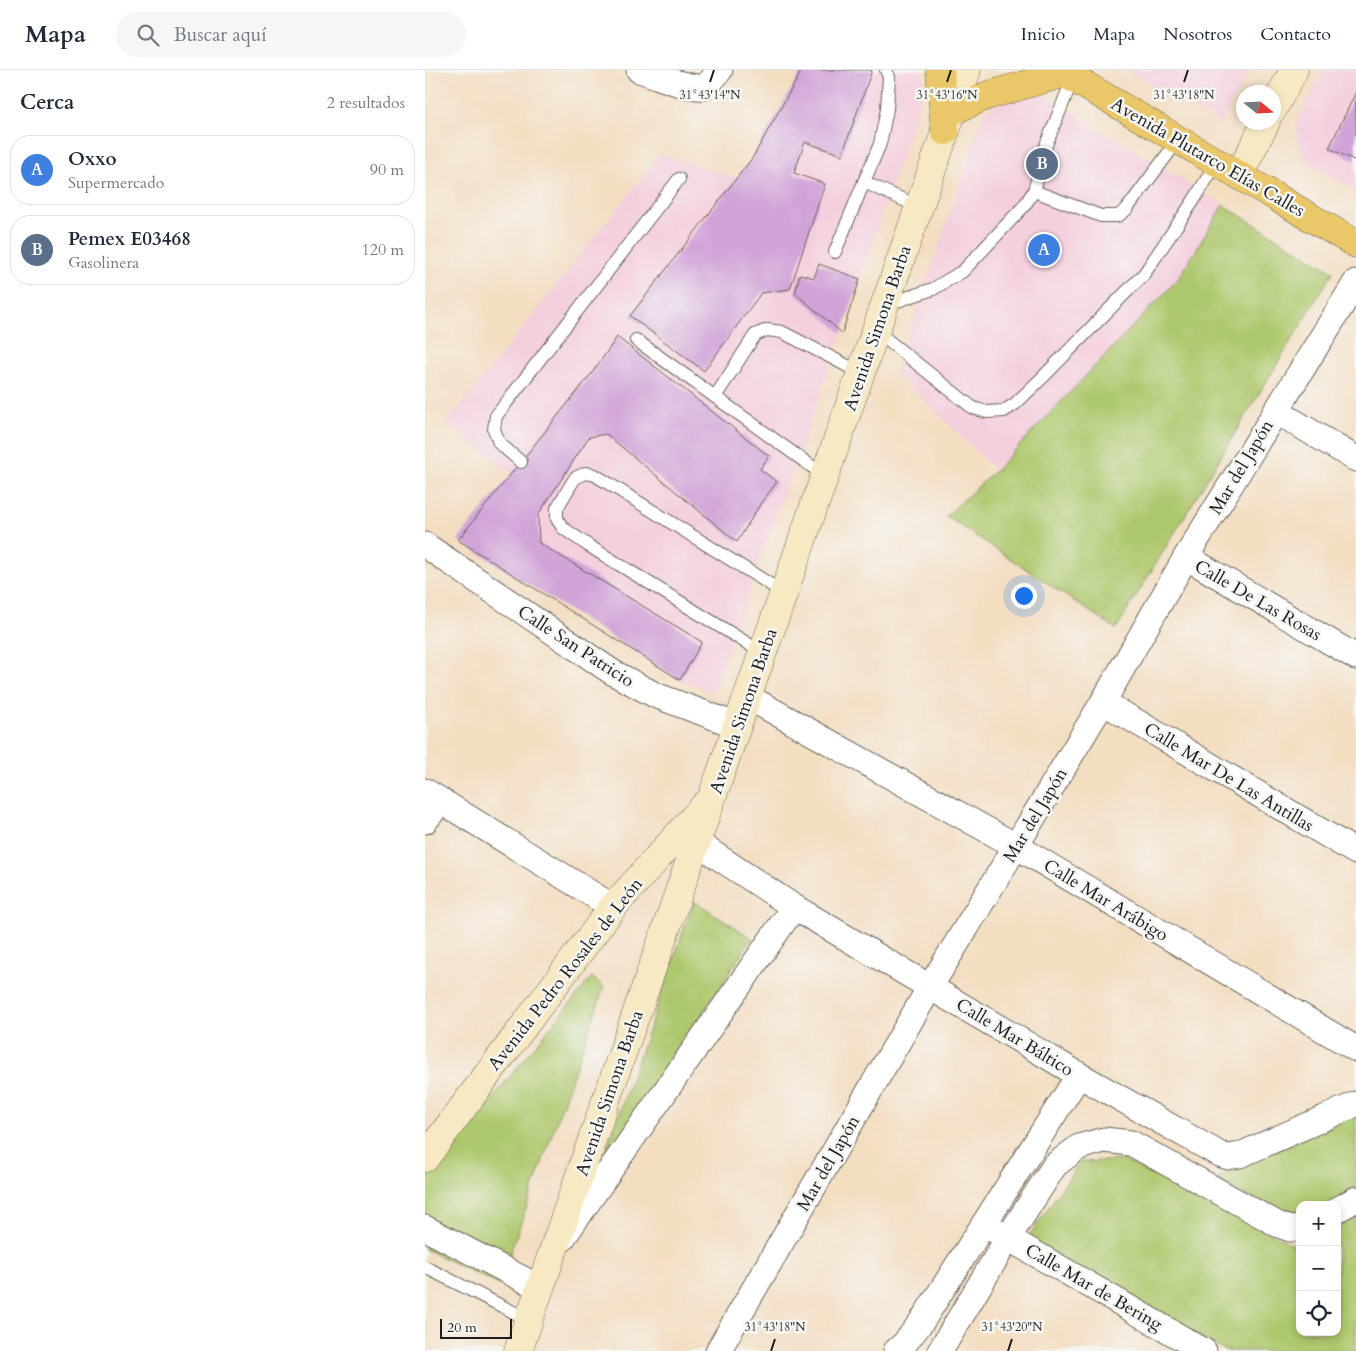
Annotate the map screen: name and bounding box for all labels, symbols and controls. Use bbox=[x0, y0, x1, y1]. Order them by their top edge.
search box bbox=[116, 12, 466, 57]
text: Mapa bbox=[25, 18, 86, 51]
icon: search bbox=[134, 21, 162, 49]
text: Buscar aquí bbox=[174, 22, 267, 48]
text: Inicio bbox=[1021, 22, 1065, 47]
text: Mapa bbox=[1093, 22, 1135, 47]
text: Nosotros bbox=[1163, 22, 1232, 47]
text: Contacto bbox=[1260, 22, 1331, 47]
north arrow bbox=[1236, 85, 1281, 130]
text: 31°43'14"N bbox=[680, 87, 741, 103]
text: 31°43'16"N bbox=[917, 87, 978, 103]
text: 31°43'18"N bbox=[1154, 87, 1215, 103]
text: Cerca bbox=[20, 88, 74, 117]
text: 2 resultados bbox=[327, 92, 405, 114]
street label: Avenida Plutarco Elías Calles bbox=[1106, 92, 1309, 223]
pin: B bbox=[1026, 145, 1058, 183]
text: Oxxo bbox=[68, 146, 117, 172]
text: A bbox=[31, 159, 43, 181]
text: 90 m bbox=[370, 159, 404, 181]
text: Supermercado bbox=[68, 172, 164, 194]
text: Pemex E03468 bbox=[68, 226, 191, 252]
pin: A bbox=[1028, 231, 1060, 269]
text: B bbox=[31, 239, 43, 261]
text: 120 m bbox=[362, 239, 404, 261]
street label: Avenida Simona Barba bbox=[837, 242, 918, 414]
text: Gasolinera bbox=[68, 252, 139, 274]
street label: Mar del Japón bbox=[1203, 414, 1280, 519]
street label: Calle De Las Rosas bbox=[1190, 554, 1326, 647]
your location bbox=[1011, 583, 1037, 609]
street label: Calle San Patricio bbox=[513, 599, 639, 694]
street label: Avenida Simona Barba bbox=[703, 625, 784, 797]
street label: Calle Mar De Las Antillas bbox=[1139, 717, 1318, 838]
street label: Mar del Japón bbox=[997, 762, 1074, 867]
street label: Calle Mar Arábigo bbox=[1039, 853, 1173, 948]
street label: Avenida Pedro Rosales de León bbox=[482, 872, 649, 1076]
street label: Calle Mar Báltico bbox=[951, 992, 1078, 1083]
street label: Avenida Simona Barba bbox=[569, 1007, 650, 1179]
street label: Mar del Japón bbox=[791, 1110, 866, 1216]
map controls bbox=[1296, 1201, 1341, 1336]
button: + bbox=[1296, 1201, 1341, 1246]
street label: Calle Mar de Bering bbox=[1020, 1238, 1168, 1337]
button: − bbox=[1296, 1246, 1341, 1291]
button: locate bbox=[1296, 1291, 1341, 1336]
scale bar bbox=[440, 1316, 513, 1339]
text: 20 m bbox=[447, 1318, 477, 1337]
text: 31°43'18"N bbox=[745, 1319, 806, 1335]
text: 31°43'20"N bbox=[982, 1319, 1043, 1335]

